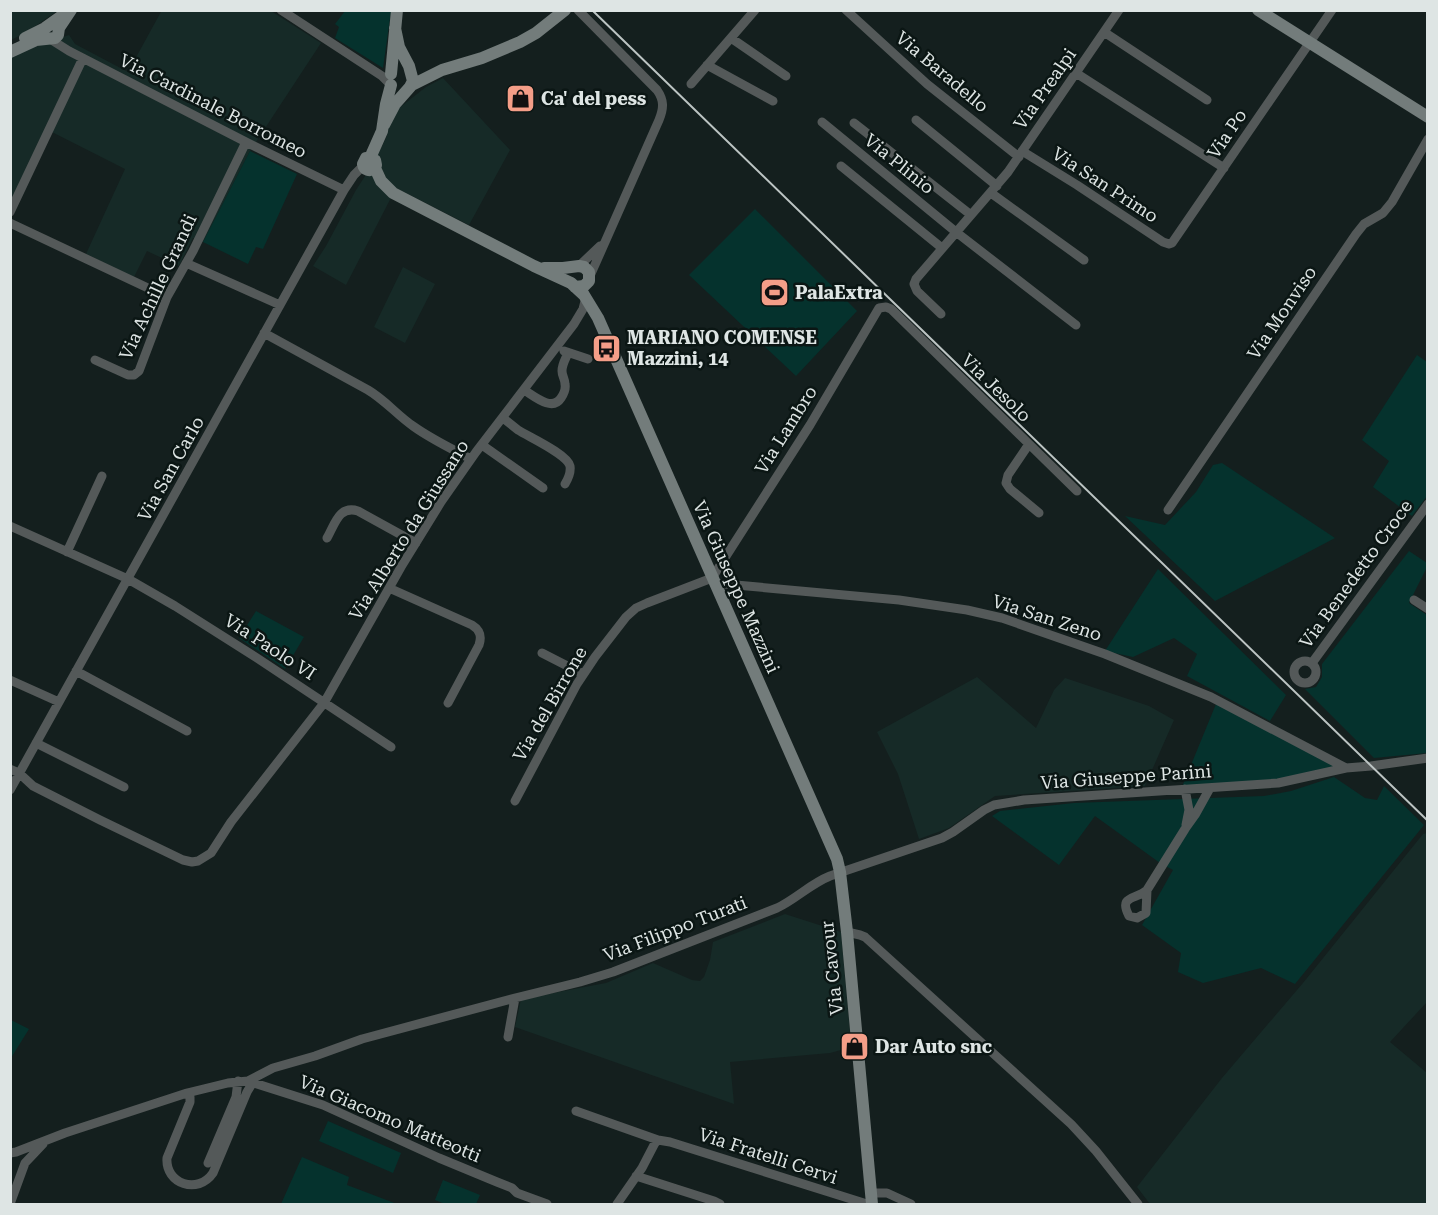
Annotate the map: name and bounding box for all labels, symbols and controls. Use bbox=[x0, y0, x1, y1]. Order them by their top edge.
street label: Via Baradello bbox=[892, 27, 993, 116]
street label: Via Prealpi bbox=[1009, 44, 1080, 133]
street label: Via Cardinale Borromeo bbox=[116, 49, 310, 162]
shop icon: Ca' del pess bbox=[504, 83, 536, 115]
place label: Ca' del pess bbox=[541, 88, 646, 109]
street label: Via Po bbox=[1203, 105, 1251, 162]
street label: Via Plinio bbox=[860, 129, 938, 198]
street label: Via San Primo bbox=[1048, 143, 1162, 227]
street label: Via Achille Grandi bbox=[115, 210, 201, 363]
street label: Via Monviso bbox=[1243, 262, 1320, 363]
sports icon: PalaExtra bbox=[758, 277, 790, 309]
place label: PalaExtra bbox=[795, 282, 883, 303]
place label: MARIANO COMENSE Mazzini, 14 bbox=[627, 327, 817, 369]
bus stop icon: MARIANO COMENSE Mazzini, 14 bbox=[590, 332, 622, 364]
street label: Via Jesolo bbox=[957, 349, 1035, 426]
street label: Via Lambro bbox=[750, 382, 821, 478]
street label: Via San Carlo bbox=[133, 413, 208, 525]
street label: Via Alberto da Giussano bbox=[344, 436, 473, 624]
street label: Via Benedetto Croce bbox=[1295, 495, 1416, 652]
street label: Via Giuseppe Mazzini bbox=[689, 497, 784, 677]
street label: Via San Zeno bbox=[990, 590, 1105, 645]
street label: Via Paolo VI bbox=[221, 609, 320, 684]
street label: Via del Birrone bbox=[508, 643, 591, 765]
street label: Via Giuseppe Parini bbox=[1040, 760, 1212, 793]
street label: Via Filippo Turati bbox=[600, 891, 750, 966]
street label: Via Cavour bbox=[816, 920, 847, 1016]
shop icon: Dar Auto snc bbox=[838, 1031, 870, 1063]
place label: Dar Auto snc bbox=[875, 1036, 992, 1057]
street label: Via Giacomo Matteotti bbox=[296, 1071, 484, 1166]
street label: Via Fratelli Cervi bbox=[696, 1123, 840, 1188]

